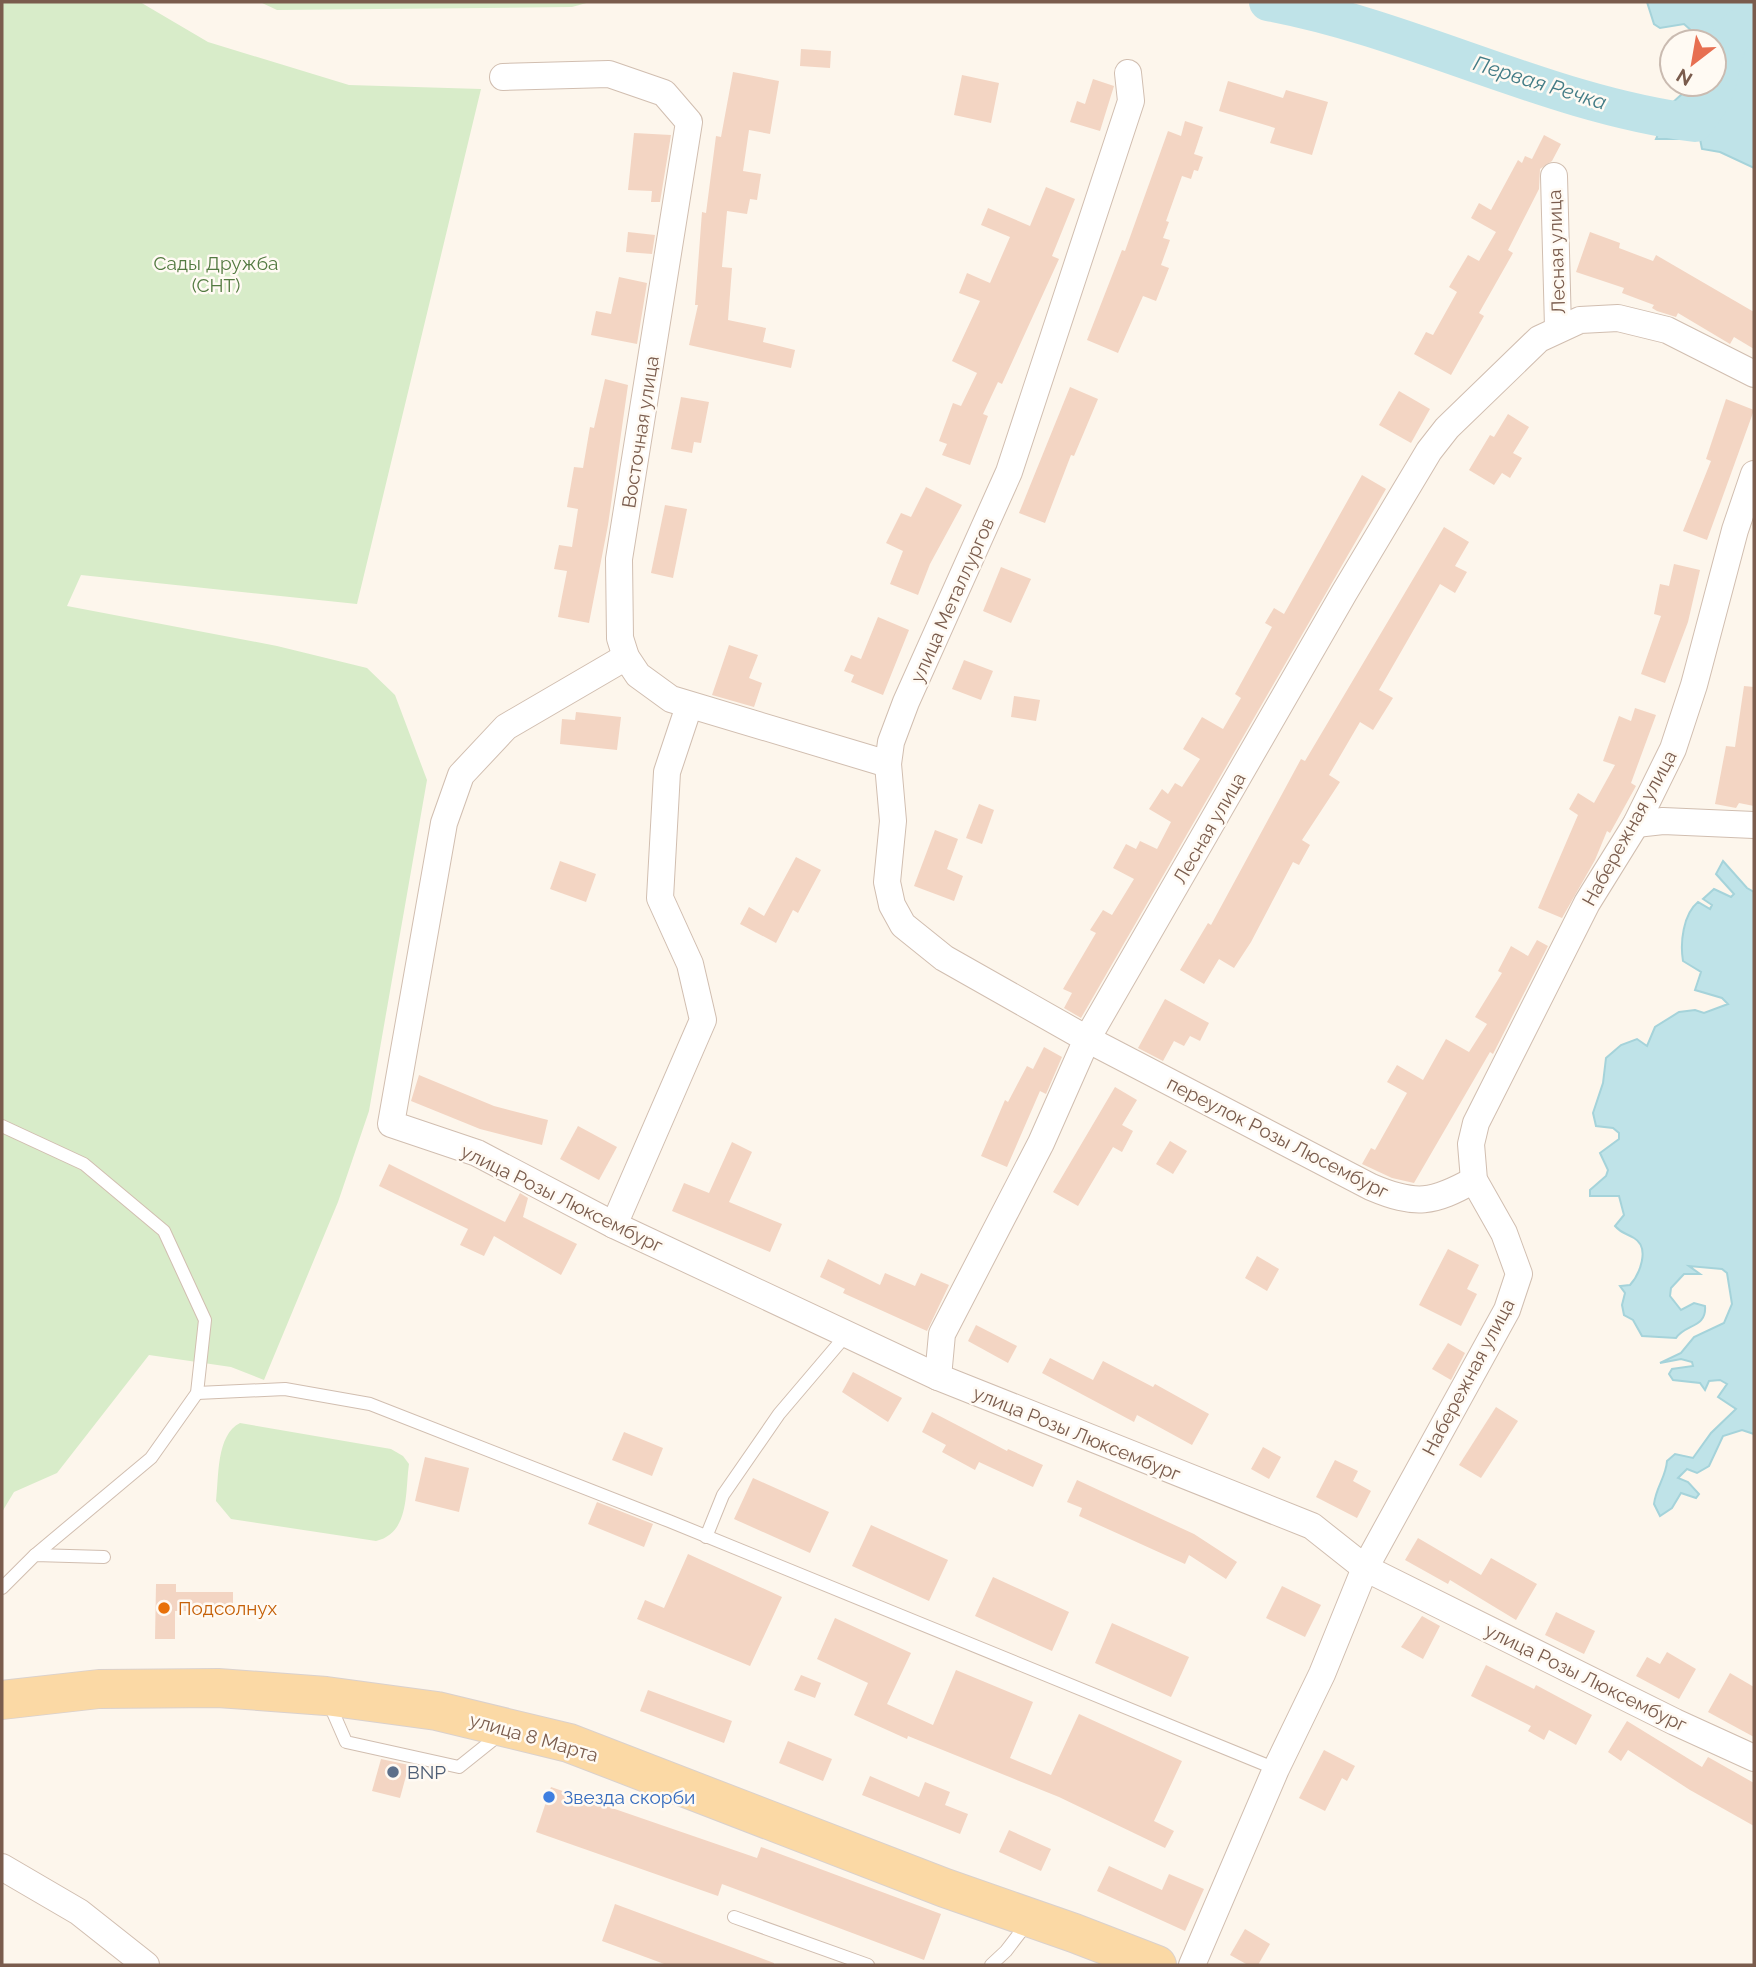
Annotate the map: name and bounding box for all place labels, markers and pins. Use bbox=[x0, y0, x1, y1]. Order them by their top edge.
place label: Подсолнух bbox=[178, 1597, 278, 1619]
marker: Подсолнух bbox=[156, 1600, 172, 1616]
place label: BNP bbox=[407, 1761, 446, 1783]
marker: BNP bbox=[385, 1764, 401, 1780]
place label: Звезда скорби bbox=[563, 1786, 695, 1808]
marker: Звезда скорби bbox=[541, 1789, 557, 1805]

